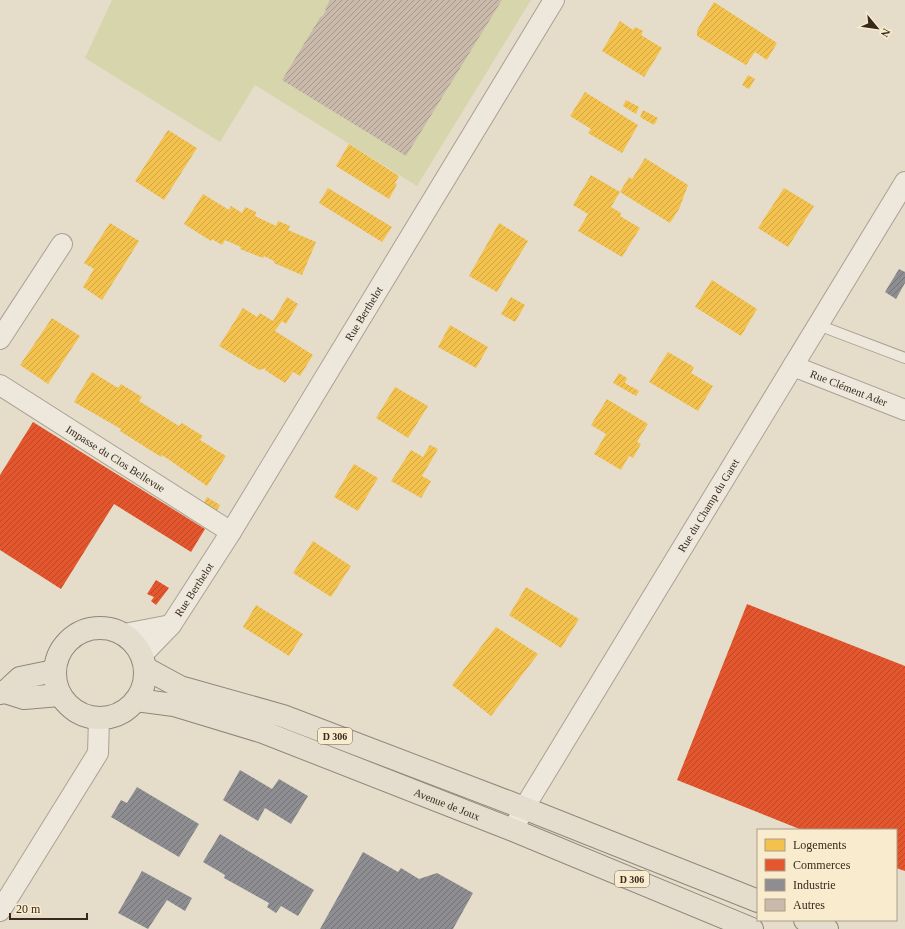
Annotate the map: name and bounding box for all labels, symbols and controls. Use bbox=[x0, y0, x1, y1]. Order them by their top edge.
north arrow bbox=[857, 8, 897, 48]
text: N bbox=[879, 26, 893, 39]
street label: Rue Berthelot bbox=[343, 284, 385, 343]
street label: Rue Clément Ader bbox=[809, 367, 889, 409]
street label: Impasse du Clos Bellevue bbox=[64, 423, 167, 494]
street label: Rue du Champ du Garet bbox=[675, 456, 741, 554]
street label: Rue Berthelot bbox=[172, 560, 216, 619]
road number: D 306 bbox=[318, 728, 352, 744]
street label: Avenue de Joux bbox=[412, 786, 482, 823]
legend bbox=[757, 829, 897, 921]
text: Logements bbox=[793, 838, 847, 852]
text: Commerces bbox=[793, 858, 851, 872]
road number: D 306 bbox=[615, 871, 649, 887]
text: Industrie bbox=[793, 878, 836, 892]
scale bar bbox=[10, 895, 87, 921]
text: Autres bbox=[793, 898, 825, 912]
text: 20 m bbox=[16, 902, 41, 916]

